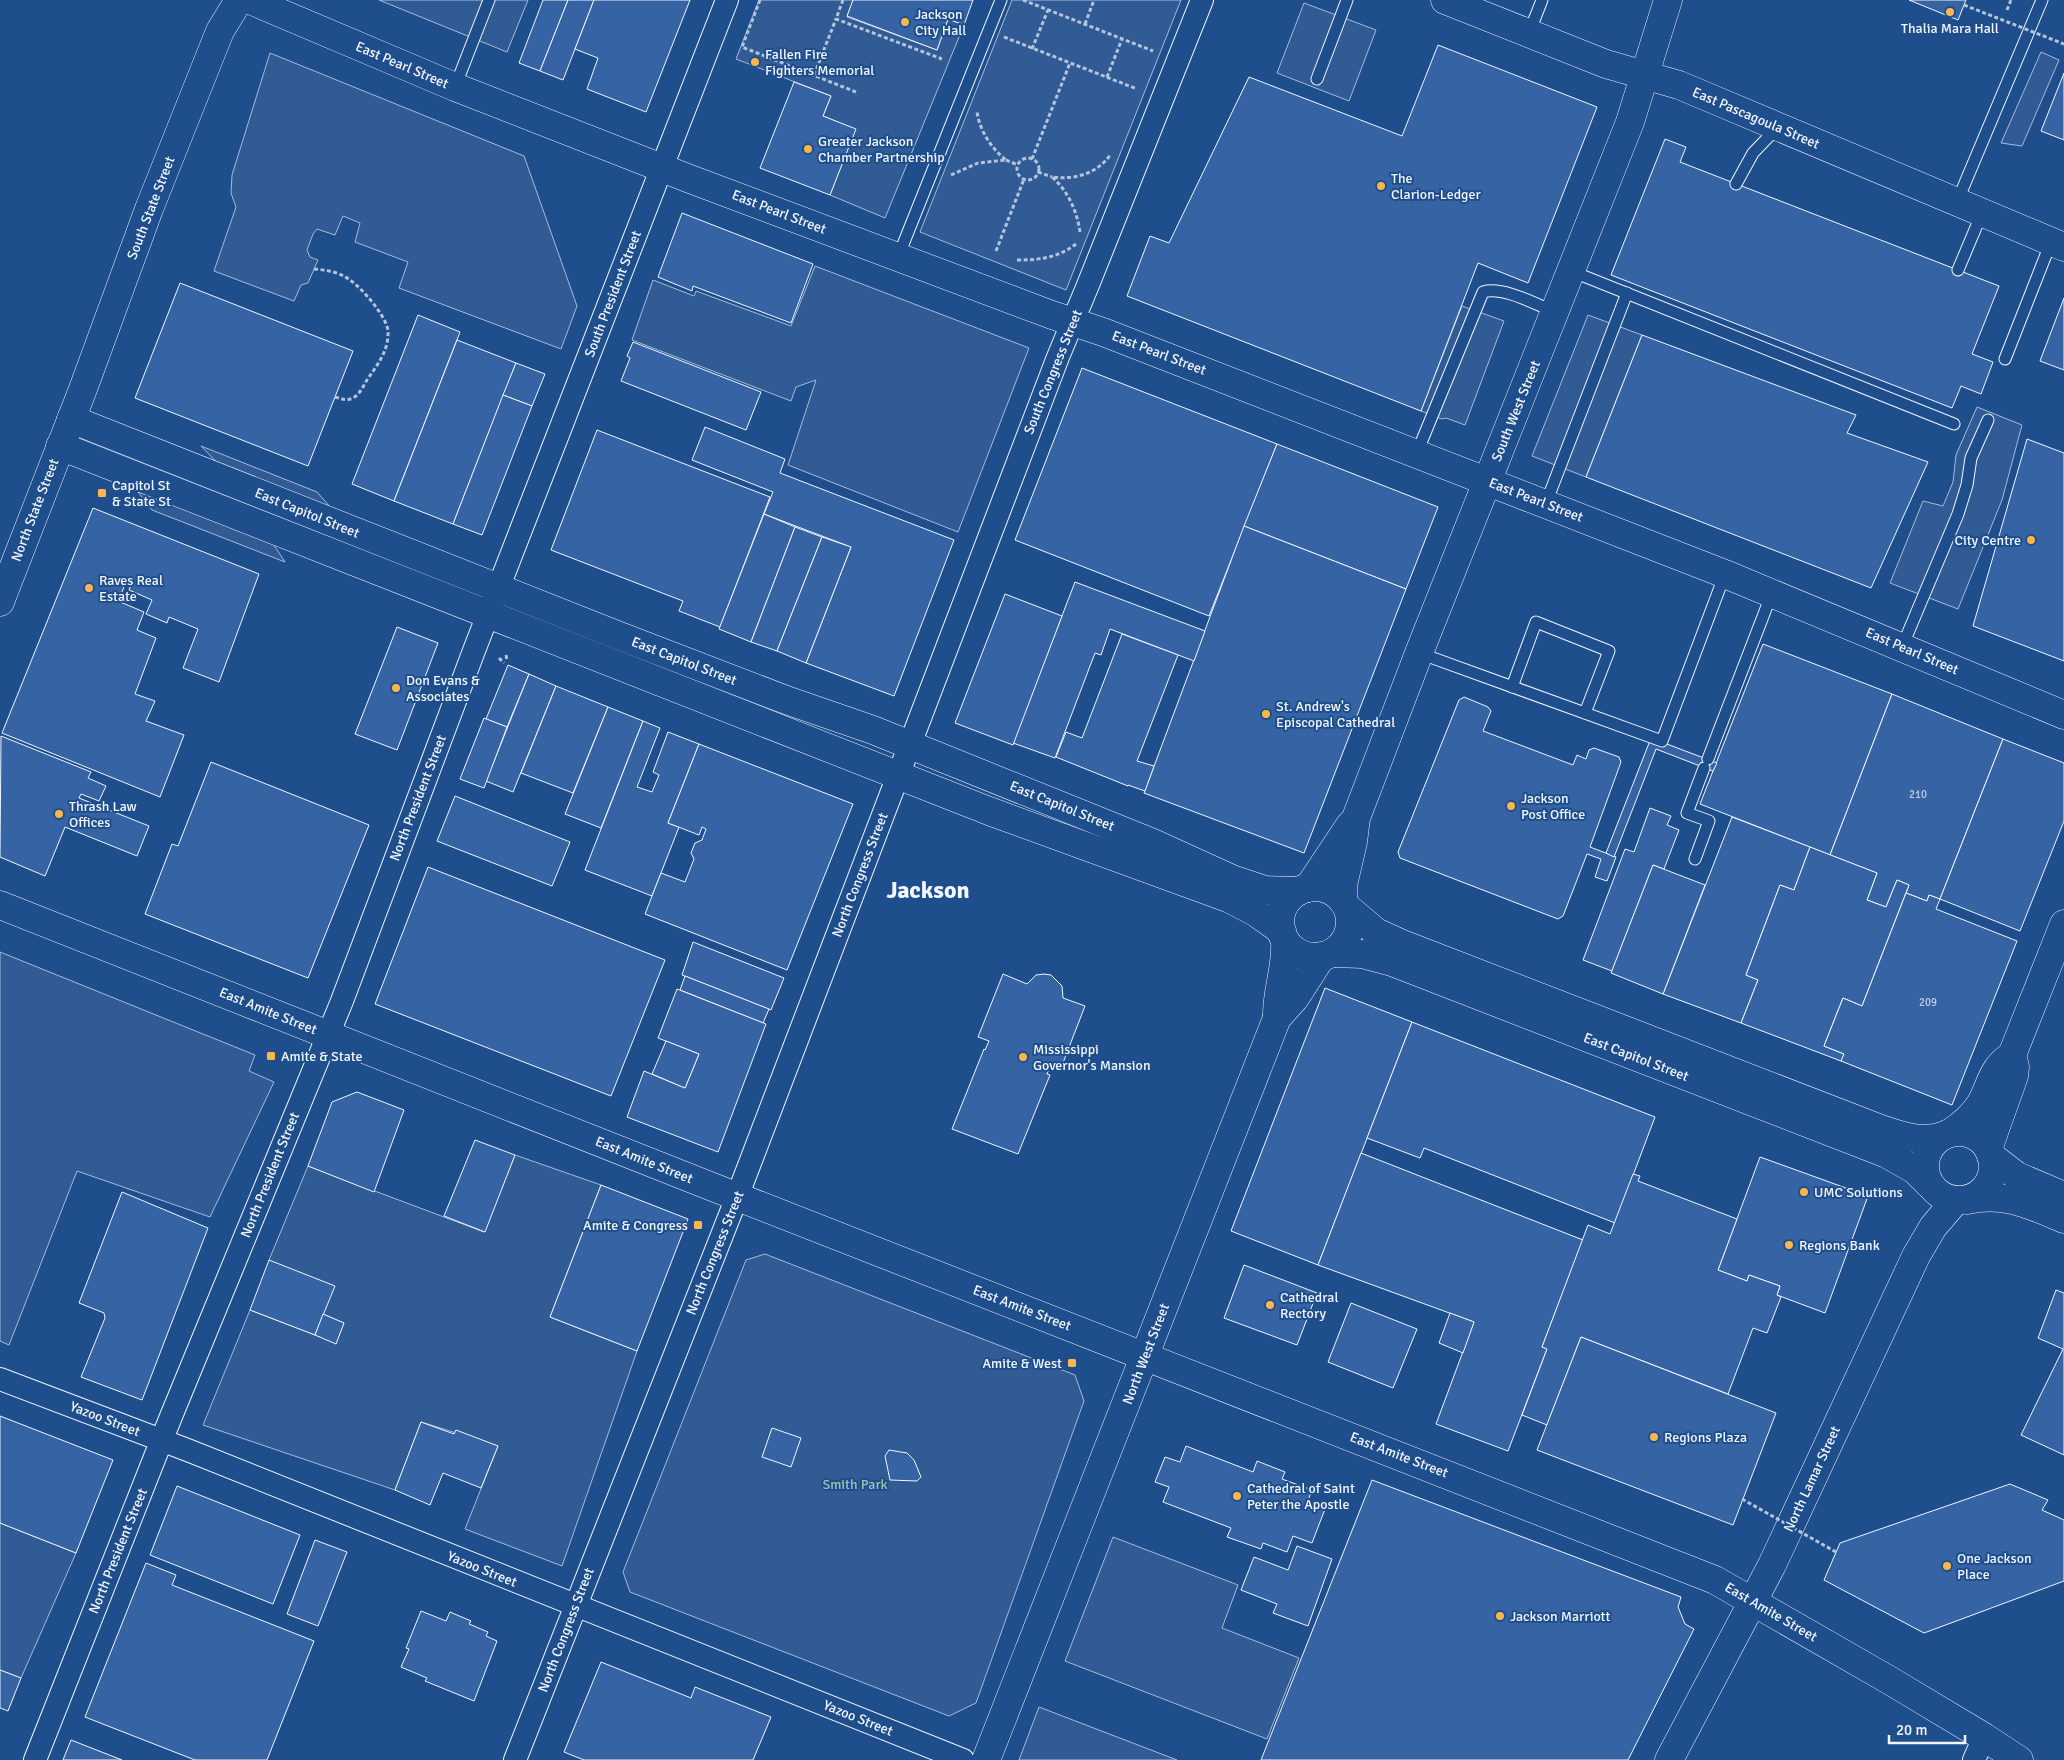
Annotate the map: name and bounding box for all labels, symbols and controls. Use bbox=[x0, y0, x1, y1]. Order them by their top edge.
place label: Jackson City Hall bbox=[915, 6, 966, 39]
marker: Thalia Mara Hall bbox=[1944, 6, 1956, 18]
marker: Jackson City Hall bbox=[899, 16, 911, 28]
place label: Thalia Mara Hall bbox=[1901, 20, 1999, 37]
street label: East Pearl Street bbox=[353, 38, 451, 92]
place label: Fallen Fire Fighters Memorial bbox=[765, 46, 874, 79]
marker: Fallen Fire Fighters Memorial bbox=[749, 56, 761, 68]
street label: East Pascagoula Street bbox=[1690, 83, 1822, 153]
place label: Greater Jackson Chamber Partnership bbox=[818, 133, 945, 166]
marker: Greater Jackson Chamber Partnership bbox=[802, 143, 814, 155]
street label: South State Street bbox=[123, 154, 179, 262]
place label: The Clarion-Ledger bbox=[1391, 170, 1481, 203]
marker: The Clarion-Ledger bbox=[1375, 180, 1387, 192]
street label: East Pearl Street bbox=[730, 186, 829, 238]
street label: South President Street bbox=[581, 228, 645, 360]
street label: South Congress Street bbox=[1020, 307, 1086, 437]
street label: East Pearl Street bbox=[1110, 327, 1209, 379]
street label: South West Street bbox=[1488, 358, 1544, 464]
street label: North State Street bbox=[8, 456, 62, 564]
street label: East Pearl Street bbox=[1487, 474, 1586, 526]
place label: Capitol St & State St bbox=[112, 477, 171, 510]
street label: East Capitol Street bbox=[252, 484, 362, 542]
marker: Capitol St & State St bbox=[96, 487, 108, 499]
place label: City Centre bbox=[1954, 532, 2021, 549]
marker: City Centre bbox=[2025, 534, 2037, 546]
place label: Raves Real Estate bbox=[99, 572, 163, 605]
marker: Raves Real Estate bbox=[83, 582, 95, 594]
street label: East Pearl Street bbox=[1863, 624, 1961, 678]
street label: East Capitol Street bbox=[629, 633, 739, 689]
place label: Don Evans & Associates bbox=[406, 672, 480, 705]
marker: Don Evans & Associates bbox=[390, 682, 402, 694]
place label: St. Andrew's Episcopal Cathedral bbox=[1276, 698, 1395, 731]
marker: St. Andrew's Episcopal Cathedral bbox=[1260, 708, 1272, 720]
street label: North President Street bbox=[386, 732, 450, 864]
street label: East Capitol Street bbox=[1007, 777, 1117, 835]
house number: 210 bbox=[1909, 788, 1927, 801]
place label: Jackson Post Office bbox=[1521, 790, 1585, 823]
place label: Thrash Law Offices bbox=[69, 798, 137, 831]
marker: Jackson Post Office bbox=[1505, 800, 1517, 812]
marker: Thrash Law Offices bbox=[53, 808, 65, 820]
street label: North Congress Street bbox=[828, 810, 892, 940]
district label: Jackson bbox=[886, 875, 970, 905]
street label: East Amite Street bbox=[217, 984, 319, 1038]
house number: 209 bbox=[1919, 996, 1937, 1009]
street label: East Capitol Street bbox=[1581, 1029, 1691, 1085]
place label: Mississippi Governor's Mansion bbox=[1033, 1041, 1151, 1074]
place label: Amite & State bbox=[281, 1048, 363, 1065]
marker: Amite & State bbox=[265, 1050, 277, 1062]
marker: Mississippi Governor's Mansion bbox=[1017, 1051, 1029, 1063]
street label: North President Street bbox=[237, 1110, 303, 1240]
street label: East Amite Street bbox=[593, 1133, 695, 1187]
place label: UMC Solutions bbox=[1814, 1184, 1903, 1201]
marker: UMC Solutions bbox=[1798, 1186, 1810, 1198]
street label: North Congress Street bbox=[682, 1188, 748, 1317]
place label: Amite & Congress bbox=[583, 1217, 688, 1234]
marker: Amite & Congress bbox=[692, 1219, 704, 1231]
place label: Regions Bank bbox=[1799, 1237, 1880, 1254]
marker: Regions Bank bbox=[1783, 1239, 1795, 1251]
street label: East Amite Street bbox=[970, 1281, 1074, 1335]
place label: Cathedral Rectory bbox=[1280, 1289, 1339, 1322]
marker: Cathedral Rectory bbox=[1264, 1299, 1276, 1311]
street label: North West Street bbox=[1119, 1301, 1173, 1407]
place label: Amite & West bbox=[983, 1355, 1062, 1372]
marker: Amite & West bbox=[1066, 1357, 1078, 1369]
street label: Yazoo Street bbox=[68, 1398, 143, 1440]
street label: North Lamar Street bbox=[1780, 1423, 1844, 1535]
street label: East Amite Street bbox=[1347, 1428, 1451, 1482]
place label: Regions Plaza bbox=[1664, 1429, 1747, 1446]
marker: Regions Plaza bbox=[1648, 1431, 1660, 1443]
park label: Smith Park bbox=[822, 1476, 888, 1493]
place label: Cathedral of Saint Peter the Apostle bbox=[1247, 1480, 1355, 1513]
street label: North President Street bbox=[85, 1486, 151, 1616]
marker: Cathedral of Saint Peter the Apostle bbox=[1231, 1490, 1243, 1502]
street label: Yazoo Street bbox=[445, 1547, 519, 1591]
place label: One Jackson Place bbox=[1957, 1550, 2032, 1583]
marker: One Jackson Place bbox=[1941, 1560, 1953, 1572]
street label: North Congress Street bbox=[534, 1565, 598, 1695]
street label: East Amite Street bbox=[1722, 1579, 1820, 1645]
place label: Jackson Marriott bbox=[1510, 1608, 1610, 1625]
marker: Jackson Marriott bbox=[1494, 1610, 1506, 1622]
street label: Yazoo Street bbox=[821, 1696, 895, 1740]
scale bar bbox=[1889, 1712, 1965, 1744]
text: 20 m bbox=[1896, 1721, 1927, 1739]

